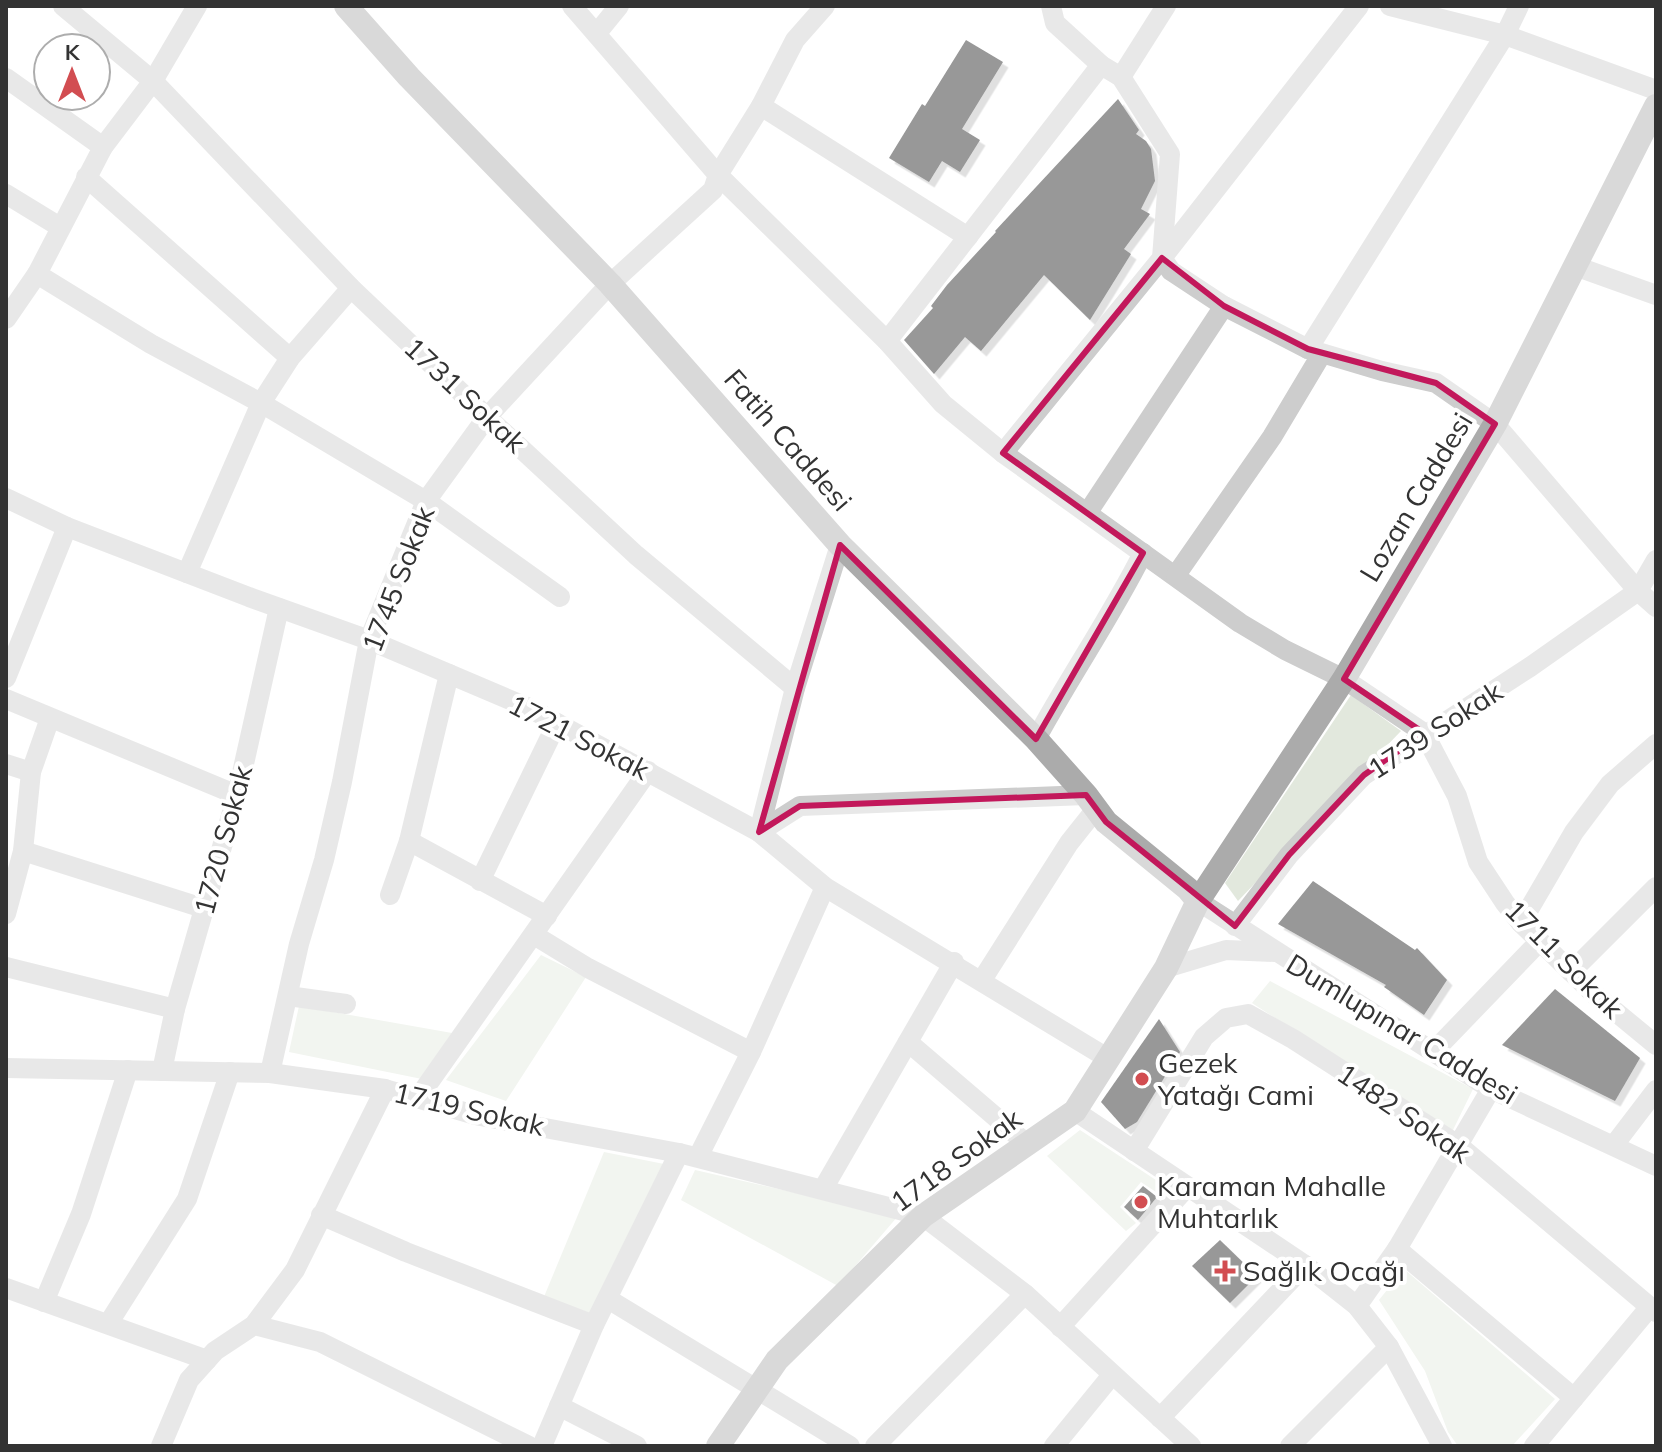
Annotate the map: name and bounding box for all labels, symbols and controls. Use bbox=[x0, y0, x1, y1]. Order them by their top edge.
north arrow bbox=[32, 32, 112, 112]
text: K bbox=[65, 38, 81, 66]
street label: 1731 Sokak bbox=[397, 330, 534, 460]
street label: Fatih Caddesi bbox=[717, 361, 860, 518]
street label: Lozan Caddesi bbox=[1351, 406, 1480, 587]
street label: 1745 Sokak bbox=[354, 500, 442, 657]
street label: 1739 Sokak bbox=[1361, 673, 1509, 786]
street label: 1721 Sokak bbox=[503, 686, 656, 787]
street label: 1720 Sokak bbox=[186, 761, 259, 919]
street label: 1711 Sokak bbox=[1498, 892, 1631, 1026]
street label: Dumlupınar Caddesi bbox=[1280, 946, 1524, 1111]
place label: Gezek Yatağı Cami bbox=[1157, 1045, 1314, 1112]
street label: 1482 Sokak bbox=[1331, 1055, 1478, 1170]
marker: Gezek Yatağı Cami bbox=[1133, 1070, 1151, 1088]
street label: 1719 Sokak bbox=[390, 1074, 548, 1143]
street label: 1718 Sokak bbox=[883, 1100, 1029, 1219]
place label: Karaman Mahalle Muhtarlık bbox=[1157, 1168, 1386, 1235]
marker: Karaman Mahalle Muhtarlık bbox=[1132, 1193, 1150, 1211]
place label: Sağlık Ocağı bbox=[1243, 1253, 1405, 1288]
marker: Sağlık Ocağı bbox=[1214, 1260, 1236, 1282]

